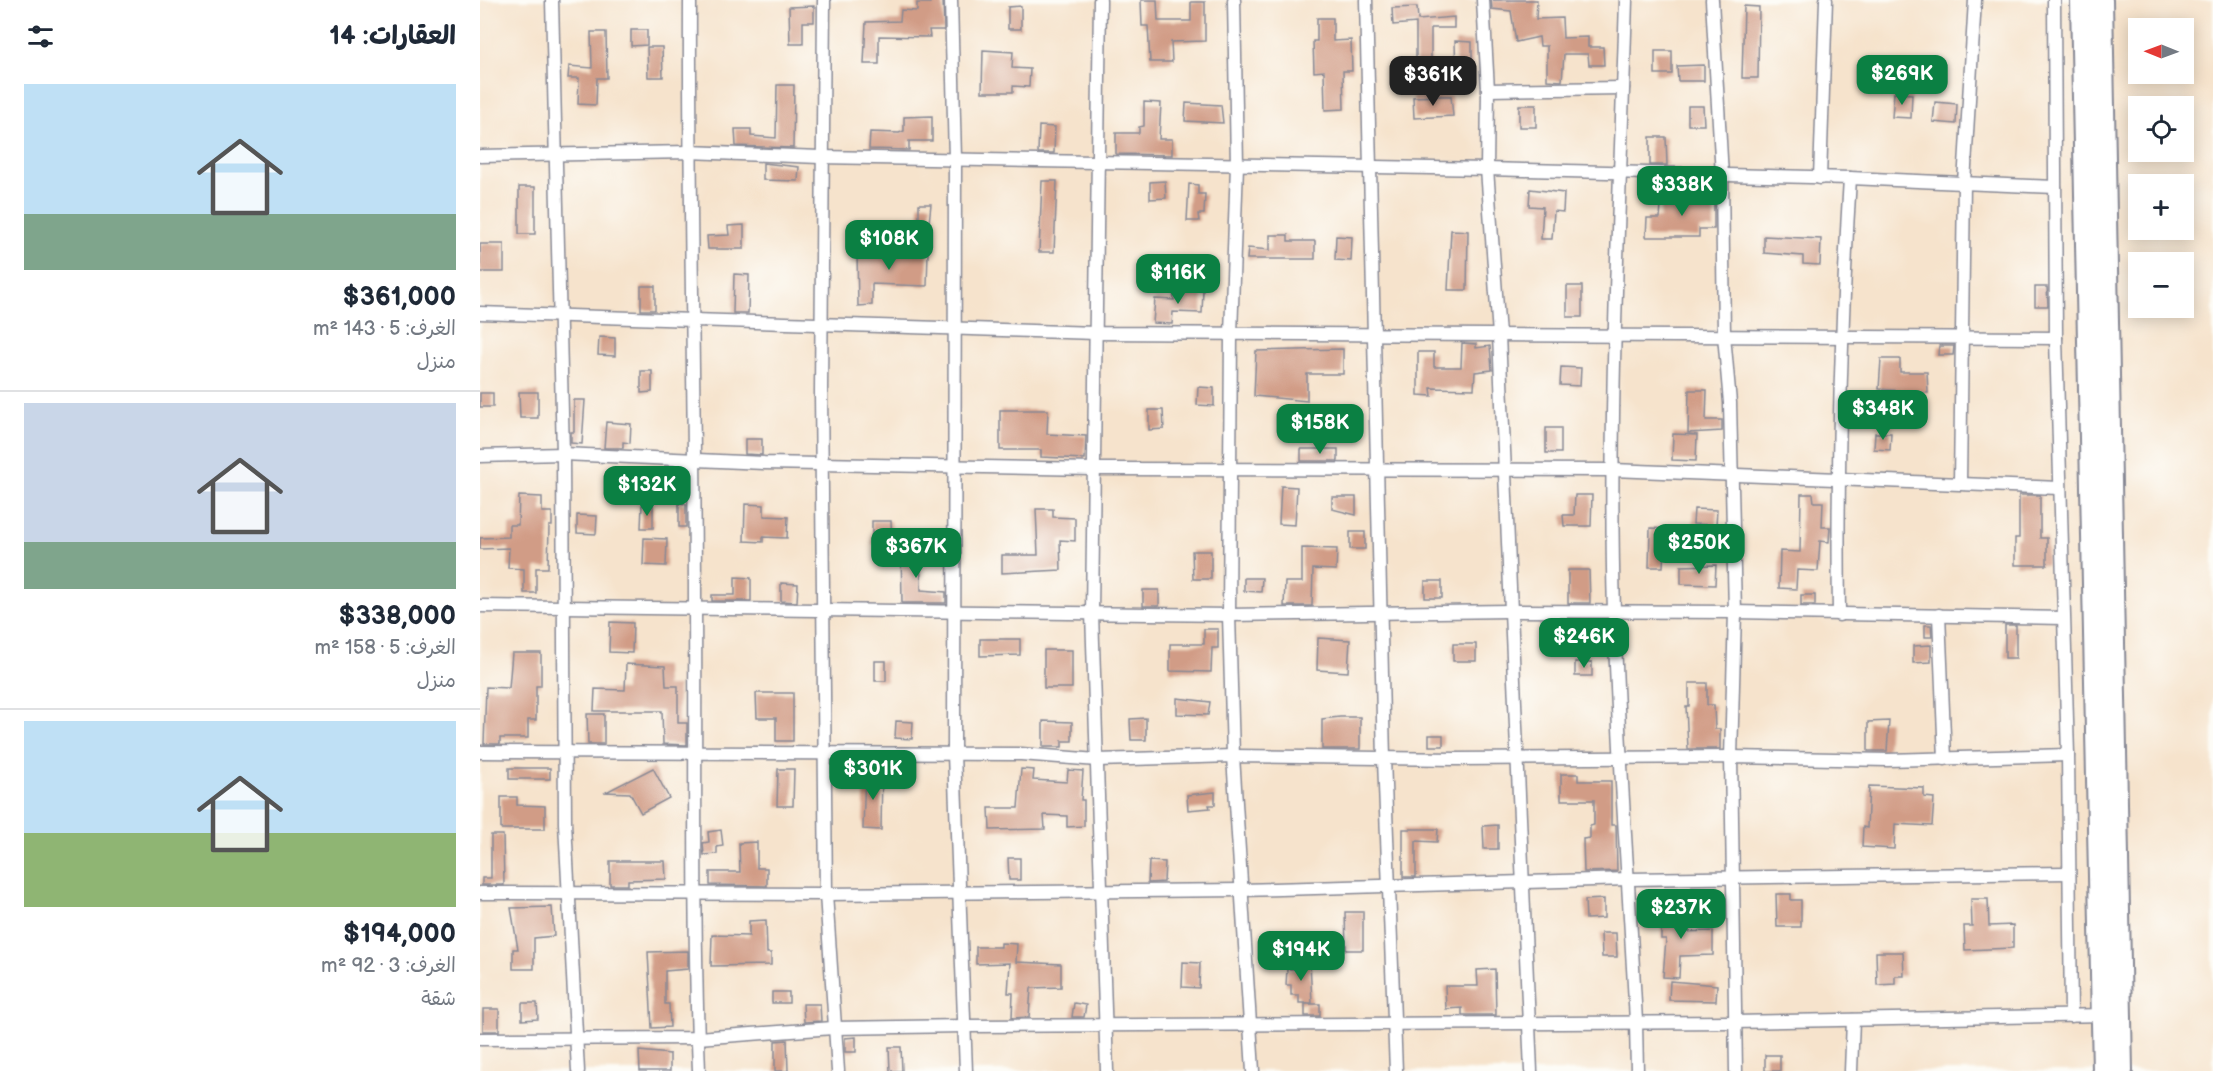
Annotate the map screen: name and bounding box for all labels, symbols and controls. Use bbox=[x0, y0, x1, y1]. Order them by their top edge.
north arrow bbox=[2128, 18, 2194, 84]
map controls bbox=[2128, 18, 2194, 318]
icon: filters bbox=[24, 20, 57, 53]
text: العقارات: 14 bbox=[329, 21, 456, 52]
pin: $269K bbox=[1860, 55, 1944, 106]
pin: $361K bbox=[1391, 56, 1475, 107]
text: $269K bbox=[1871, 62, 1933, 86]
text: $361K bbox=[1404, 63, 1463, 87]
button: locate bbox=[2128, 96, 2194, 162]
icon: home bbox=[186, 123, 294, 231]
pin: $338K bbox=[1640, 166, 1724, 217]
text: $338K bbox=[1651, 173, 1713, 197]
button: + bbox=[2128, 174, 2194, 240]
pin: $108K bbox=[847, 220, 931, 271]
text: $108K bbox=[859, 227, 919, 251]
button: − bbox=[2128, 252, 2194, 318]
pin: $116K bbox=[1136, 254, 1220, 305]
text: $116K bbox=[1150, 261, 1206, 285]
text: $361,000 bbox=[343, 282, 456, 313]
text: الغرف: 5 · 143 m² bbox=[313, 317, 456, 341]
text: منزل bbox=[417, 350, 456, 374]
pin: $348K bbox=[1841, 390, 1925, 441]
text: $348K bbox=[1852, 397, 1914, 421]
pin: $158K bbox=[1278, 404, 1362, 455]
text: $158K bbox=[1291, 411, 1349, 435]
icon: home bbox=[186, 442, 294, 550]
pin: $132K bbox=[605, 466, 689, 517]
text: $132K bbox=[618, 473, 676, 497]
pin: $250K bbox=[1657, 524, 1741, 575]
pin: $367K bbox=[874, 528, 958, 579]
text: $250K bbox=[1668, 531, 1730, 555]
text: $367K bbox=[885, 535, 947, 559]
text: $338,000 bbox=[339, 601, 456, 632]
pin: $246K bbox=[1542, 618, 1626, 669]
text: $246K bbox=[1553, 625, 1615, 649]
text: الغرف: 5 · 158 m² bbox=[314, 636, 456, 660]
text: منزل bbox=[417, 669, 456, 693]
pin: $301K bbox=[831, 750, 915, 801]
text: $301K bbox=[843, 757, 903, 781]
icon: home bbox=[186, 760, 294, 868]
pin: $237K bbox=[1639, 889, 1723, 940]
text: $237K bbox=[1651, 896, 1711, 920]
text: $194,000 bbox=[343, 919, 456, 950]
pin: $194K bbox=[1259, 931, 1343, 982]
text: $194K bbox=[1272, 938, 1330, 962]
text: الغرف: 3 · 92 m² bbox=[321, 954, 456, 978]
text: شقة bbox=[421, 987, 456, 1011]

